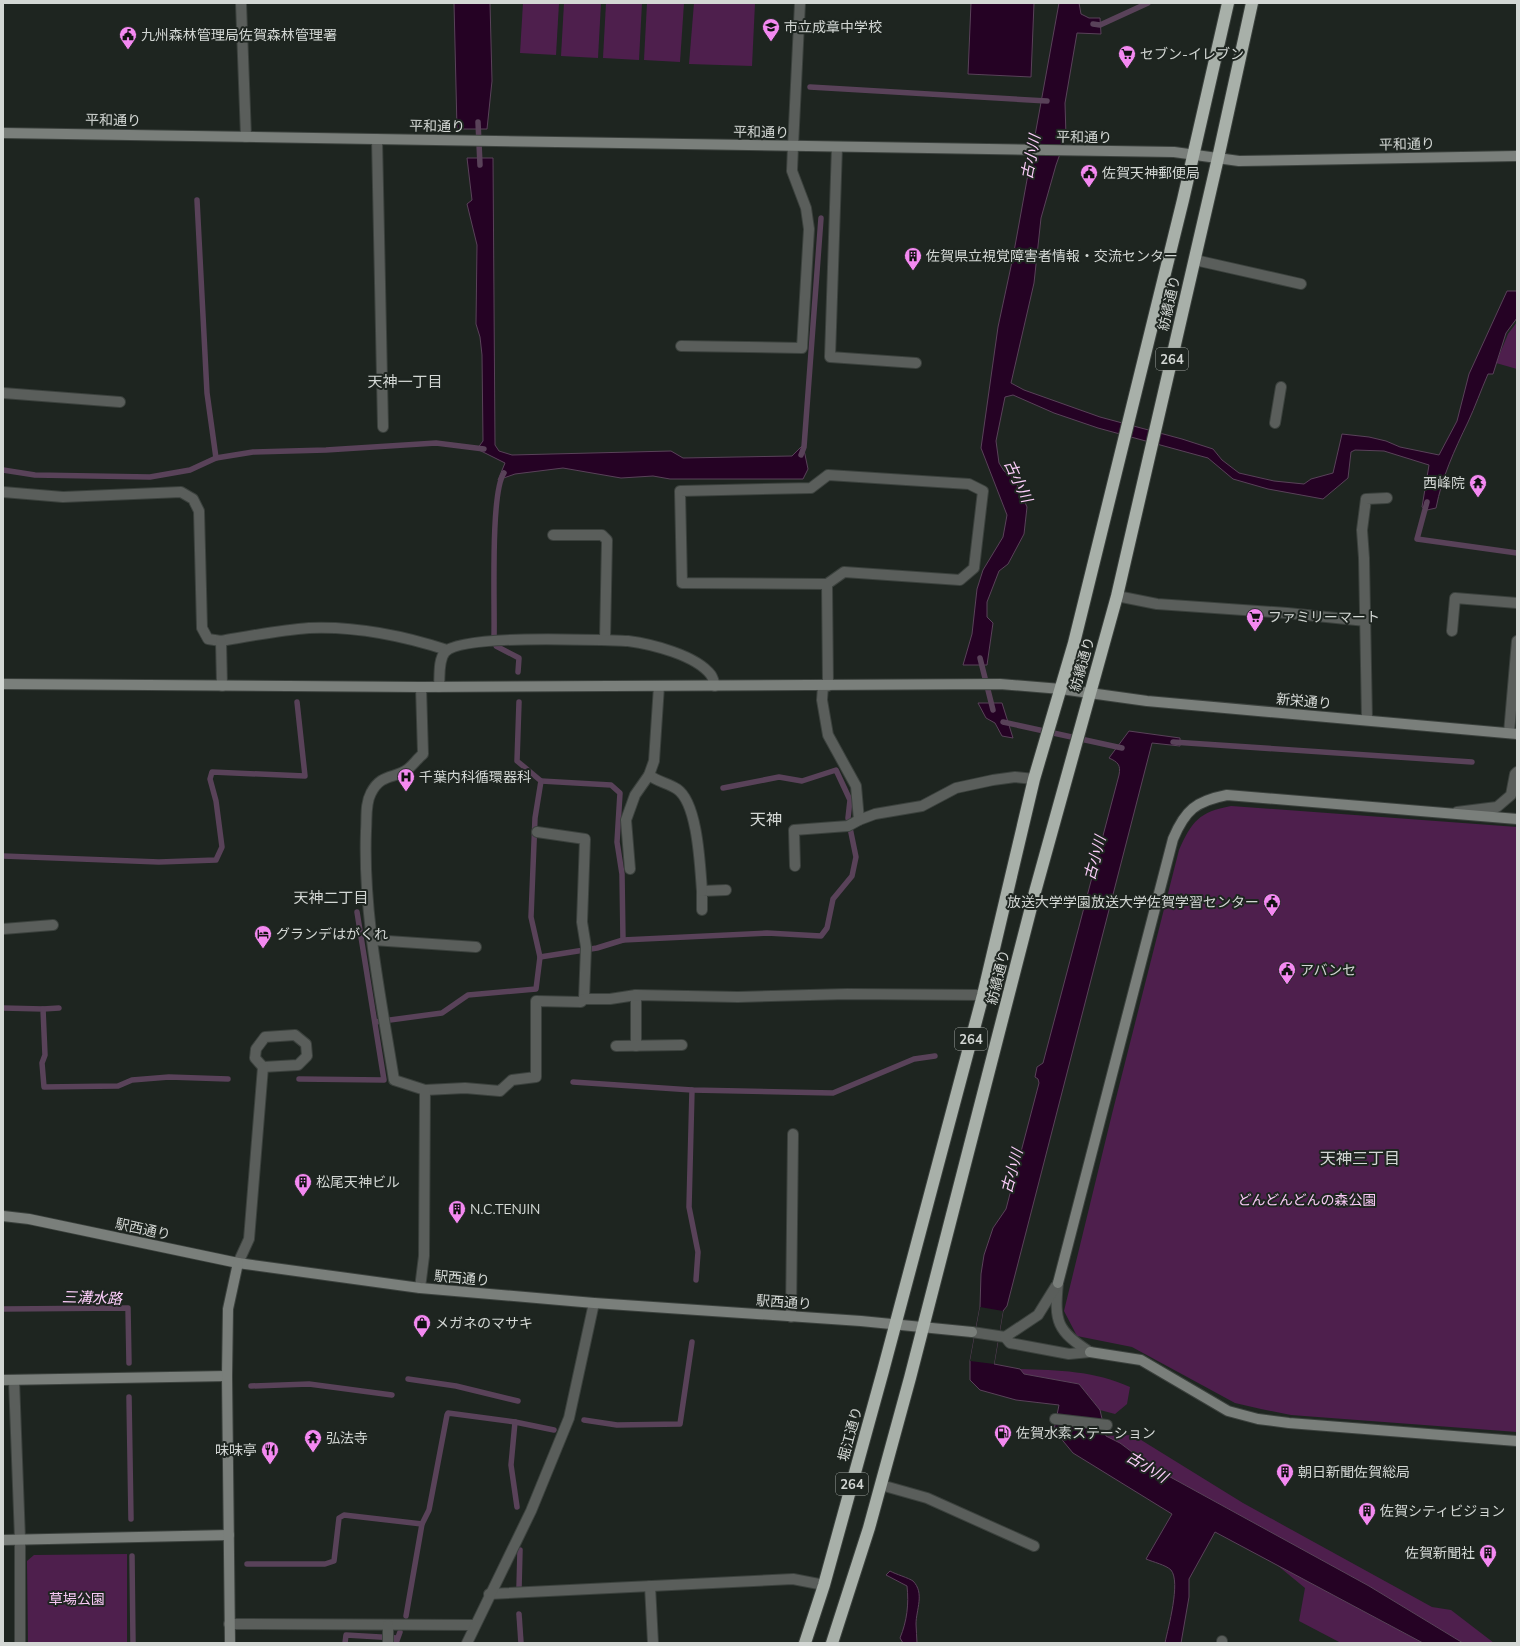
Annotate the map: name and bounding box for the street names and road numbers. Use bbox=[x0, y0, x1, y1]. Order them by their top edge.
street label: 平和通り bbox=[85, 111, 141, 130]
street label: 平和通り bbox=[409, 117, 465, 136]
street label: 平和通り bbox=[733, 123, 789, 142]
street label: 平和通り bbox=[1056, 128, 1112, 147]
street label: 平和通り bbox=[1379, 135, 1435, 154]
street label: 紡績通り bbox=[1154, 274, 1185, 333]
road number: 264 bbox=[1156, 348, 1188, 370]
street label: 紡績通り bbox=[1066, 635, 1099, 694]
street label: 新栄通り bbox=[1275, 690, 1333, 713]
street label: 紡績通り bbox=[982, 948, 1014, 1007]
road number: 264 bbox=[955, 1028, 987, 1050]
street label: 駅西通り bbox=[114, 1214, 172, 1245]
street label: 駅西通り bbox=[433, 1267, 491, 1290]
street label: 駅西通り bbox=[755, 1291, 813, 1314]
street label: 堀江通り bbox=[834, 1405, 867, 1464]
road number: 264 bbox=[836, 1473, 868, 1495]

